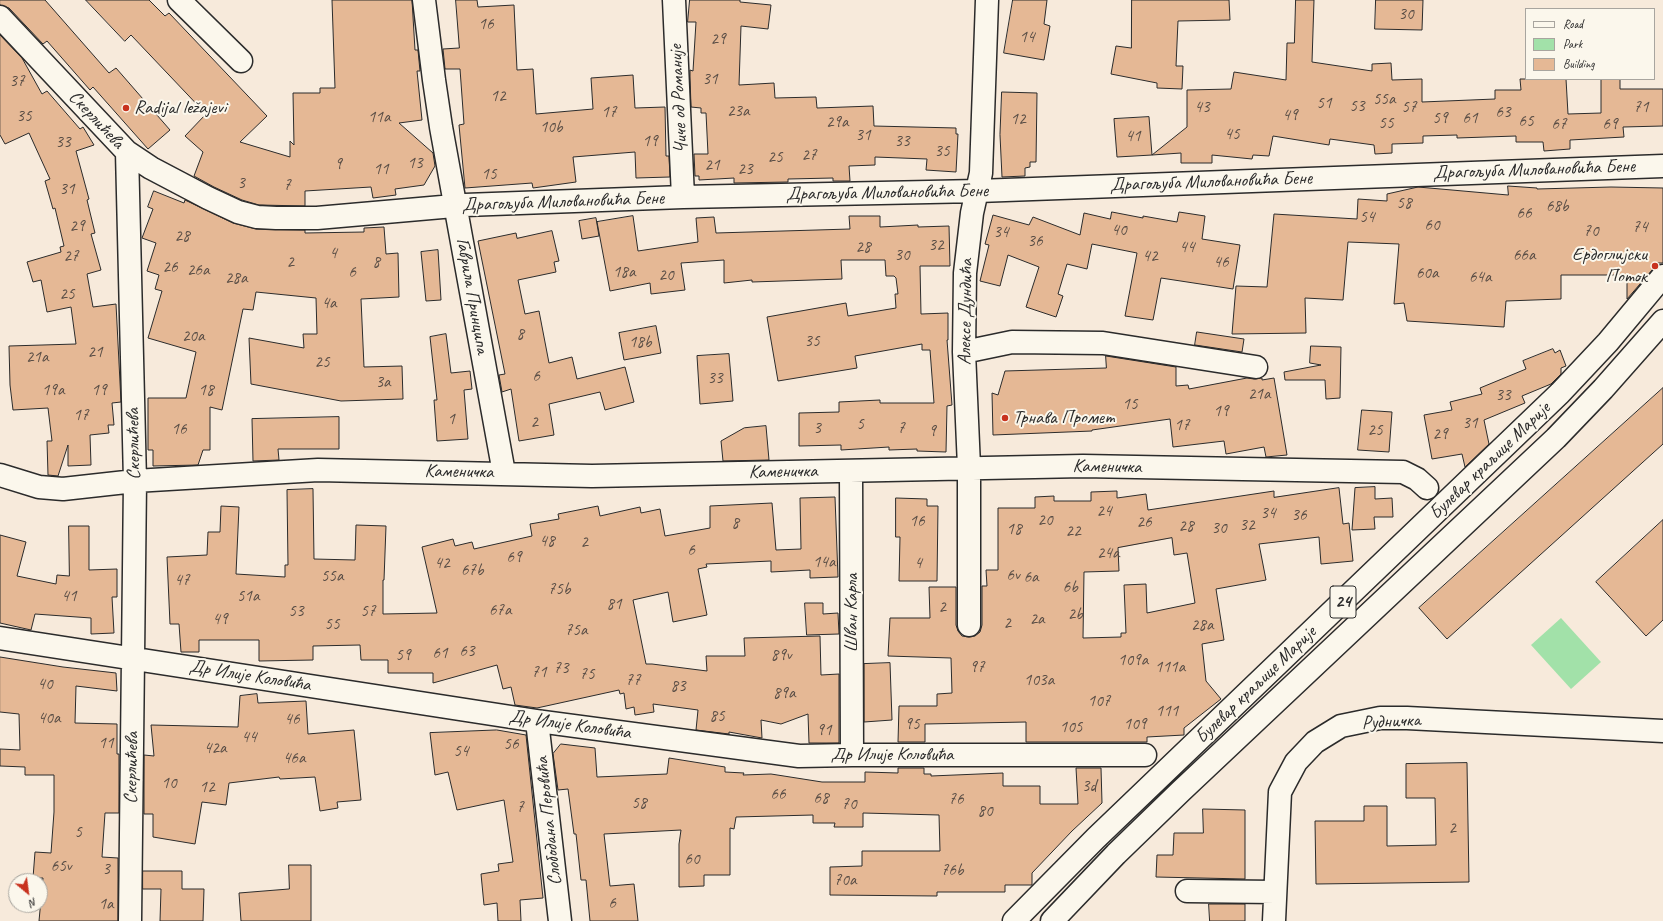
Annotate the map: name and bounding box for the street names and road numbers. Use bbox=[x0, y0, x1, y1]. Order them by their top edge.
street label: Чиче од Романије bbox=[665, 44, 693, 154]
street label: Скерлићева bbox=[63, 86, 129, 154]
street label: Драгољуба Миловановића Бене bbox=[1433, 155, 1635, 185]
street label: Драгољуба Миловановића Бене bbox=[1110, 167, 1312, 197]
street label: Драгољуба Миловановића Бене bbox=[786, 180, 988, 206]
street label: Драгољуба Миловановића Бене bbox=[462, 187, 664, 217]
street label: Гаврила Принципа bbox=[451, 236, 493, 356]
street label: Алексе Дундића bbox=[954, 259, 978, 365]
street label: Булевар краљице Марије bbox=[1425, 397, 1555, 525]
street label: Скерлићева bbox=[122, 408, 146, 480]
street label: Каменичка bbox=[1072, 455, 1142, 479]
street label: Каменичка bbox=[424, 460, 494, 484]
street label: Каменичка bbox=[748, 460, 818, 484]
street label: Шван Карла bbox=[841, 574, 863, 652]
road number: 24 bbox=[1330, 586, 1356, 618]
street label: Булевар краљице Марије bbox=[1191, 621, 1321, 749]
street label: Др Илије Коловића bbox=[188, 655, 312, 697]
street label: Др Илије Коловића bbox=[508, 705, 632, 745]
street label: Рудничка bbox=[1361, 709, 1421, 735]
street label: Скерлићева bbox=[120, 732, 144, 804]
street label: Др Илије Коловића bbox=[831, 744, 953, 766]
street label: Слободана Перовића bbox=[531, 756, 567, 886]

